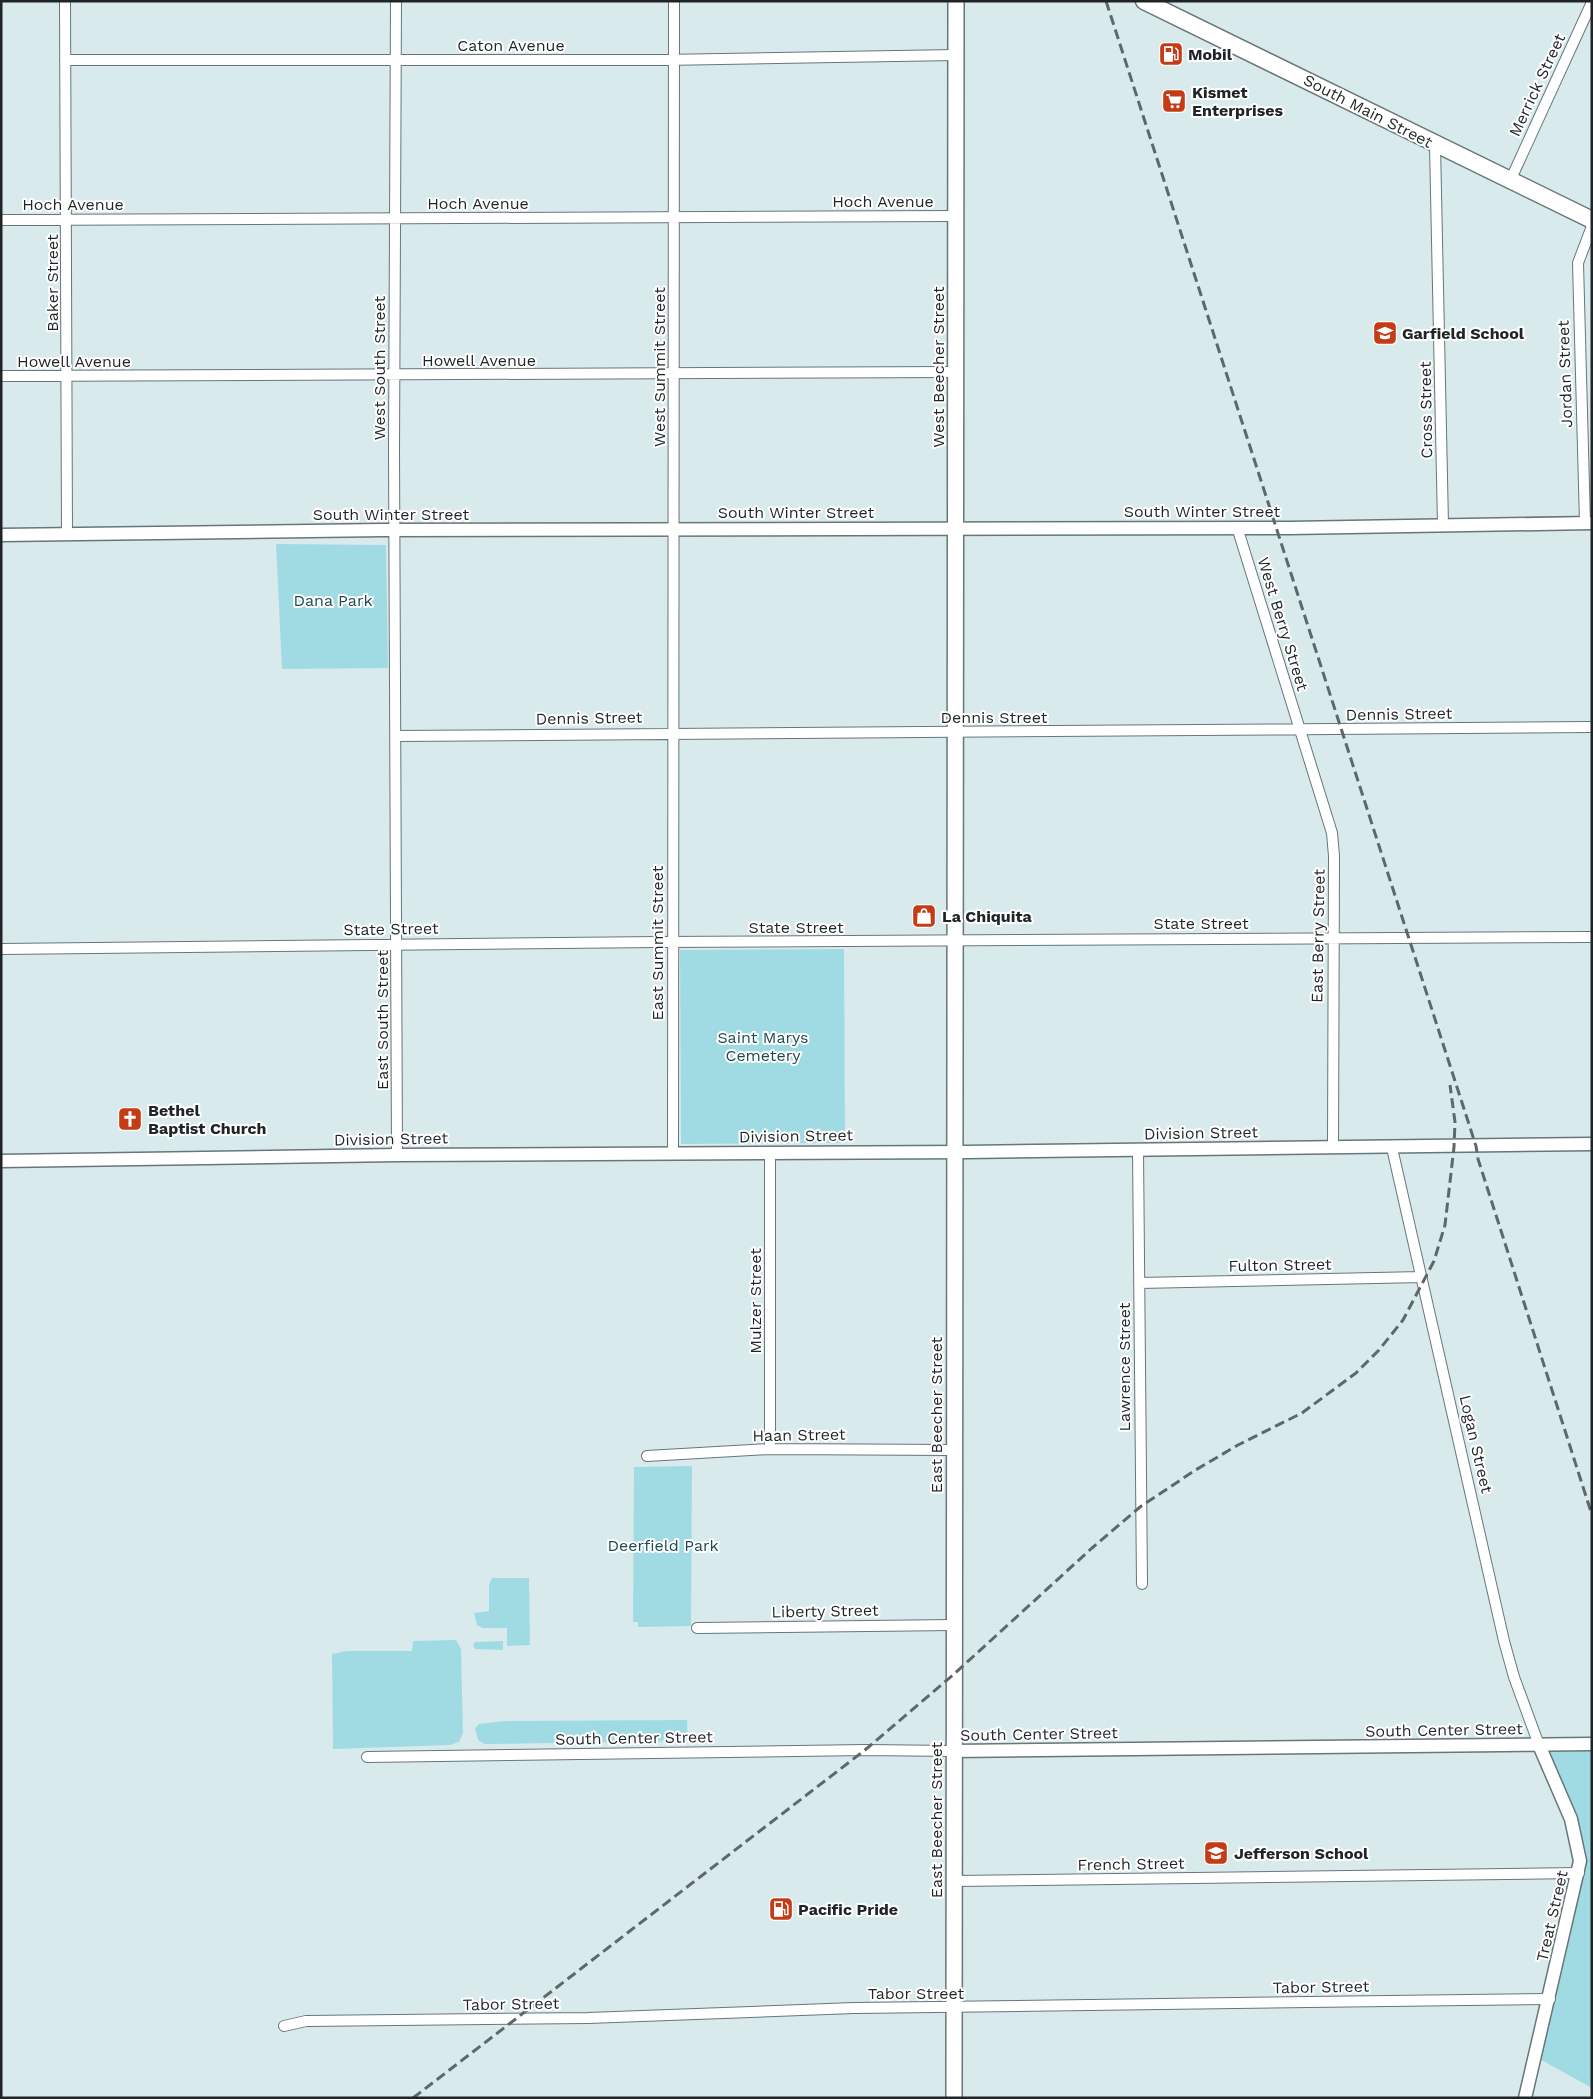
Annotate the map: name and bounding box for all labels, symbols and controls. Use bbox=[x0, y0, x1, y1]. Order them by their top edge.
street label: Merrick Street bbox=[1505, 30, 1569, 139]
street label: Caton Avenue bbox=[457, 36, 565, 55]
fuel station icon: Mobil bbox=[1158, 41, 1184, 67]
place label: Mobil bbox=[1188, 45, 1233, 64]
street label: South Main Street bbox=[1300, 70, 1436, 152]
place label: Kismet Enterprises bbox=[1192, 83, 1283, 120]
supermarket icon: Kismet Enterprises bbox=[1161, 88, 1187, 114]
street label: Hoch Avenue bbox=[832, 192, 934, 211]
street label: Hoch Avenue bbox=[427, 194, 529, 213]
street label: Hoch Avenue bbox=[22, 195, 124, 214]
street label: Baker Street bbox=[43, 234, 62, 332]
street label: West Beecher Street bbox=[929, 286, 948, 448]
street label: West Summit Street bbox=[650, 287, 669, 447]
street label: West South Street bbox=[370, 295, 389, 440]
school or university icon: Garfield School bbox=[1372, 320, 1398, 346]
street label: Jordan Street bbox=[1554, 320, 1576, 428]
place label: Garfield School bbox=[1402, 324, 1525, 343]
street label: Howell Avenue bbox=[422, 351, 536, 370]
street label: Howell Avenue bbox=[17, 352, 131, 371]
street label: Cross Street bbox=[1416, 361, 1436, 459]
street label: South Winter Street bbox=[1124, 502, 1281, 521]
street label: South Winter Street bbox=[718, 503, 875, 522]
street label: South Winter Street bbox=[313, 505, 470, 524]
street label: West Berry Street bbox=[1254, 555, 1312, 693]
park label: Dana Park bbox=[293, 591, 373, 610]
street label: Dennis Street bbox=[1345, 704, 1453, 724]
street label: Dennis Street bbox=[535, 708, 643, 728]
street label: Dennis Street bbox=[941, 708, 1048, 727]
street label: East Summit Street bbox=[648, 865, 667, 1020]
street label: East Berry Street bbox=[1307, 869, 1329, 1003]
shop icon: La Chiquita bbox=[911, 903, 937, 929]
place label: La Chiquita bbox=[942, 907, 1033, 926]
street label: State Street bbox=[1153, 914, 1249, 933]
street label: State Street bbox=[748, 918, 844, 937]
street label: State Street bbox=[343, 919, 439, 939]
street label: East South Street bbox=[373, 950, 392, 1090]
park label: Saint Marys Cemetery bbox=[718, 1028, 809, 1065]
place label: Bethel Baptist Church bbox=[148, 1101, 266, 1138]
church icon: Bethel Baptist Church bbox=[117, 1106, 143, 1132]
street label: Division Street bbox=[1144, 1123, 1258, 1143]
street label: Division Street bbox=[739, 1126, 853, 1146]
street label: Division Street bbox=[334, 1129, 448, 1149]
street label: Mulzer Street bbox=[746, 1248, 765, 1354]
street label: Fulton Street bbox=[1228, 1255, 1332, 1275]
street label: Lawrence Street bbox=[1115, 1302, 1134, 1432]
street label: East Beecher Street bbox=[927, 1336, 946, 1493]
street label: Logan Street bbox=[1455, 1393, 1497, 1495]
street label: Haan Street bbox=[752, 1425, 846, 1445]
park label: Deerfield Park bbox=[607, 1536, 719, 1555]
street label: Liberty Street bbox=[771, 1601, 879, 1621]
street label: South Center Street bbox=[1365, 1719, 1523, 1741]
street label: South Center Street bbox=[960, 1723, 1118, 1745]
street label: South Center Street bbox=[555, 1727, 713, 1749]
street label: East Beecher Street bbox=[927, 1741, 946, 1898]
school or university icon: Jefferson School bbox=[1203, 1840, 1229, 1866]
place label: Jefferson School bbox=[1234, 1844, 1369, 1863]
street label: French Street bbox=[1077, 1854, 1185, 1874]
street label: Treat Street bbox=[1532, 1868, 1572, 1964]
fuel station icon: Pacific Pride bbox=[768, 1896, 794, 1922]
place label: Pacific Pride bbox=[798, 1900, 898, 1919]
street label: Tabor Street bbox=[1273, 1977, 1370, 1997]
street label: Tabor Street bbox=[868, 1984, 965, 2003]
street label: Tabor Street bbox=[463, 1994, 560, 2014]

